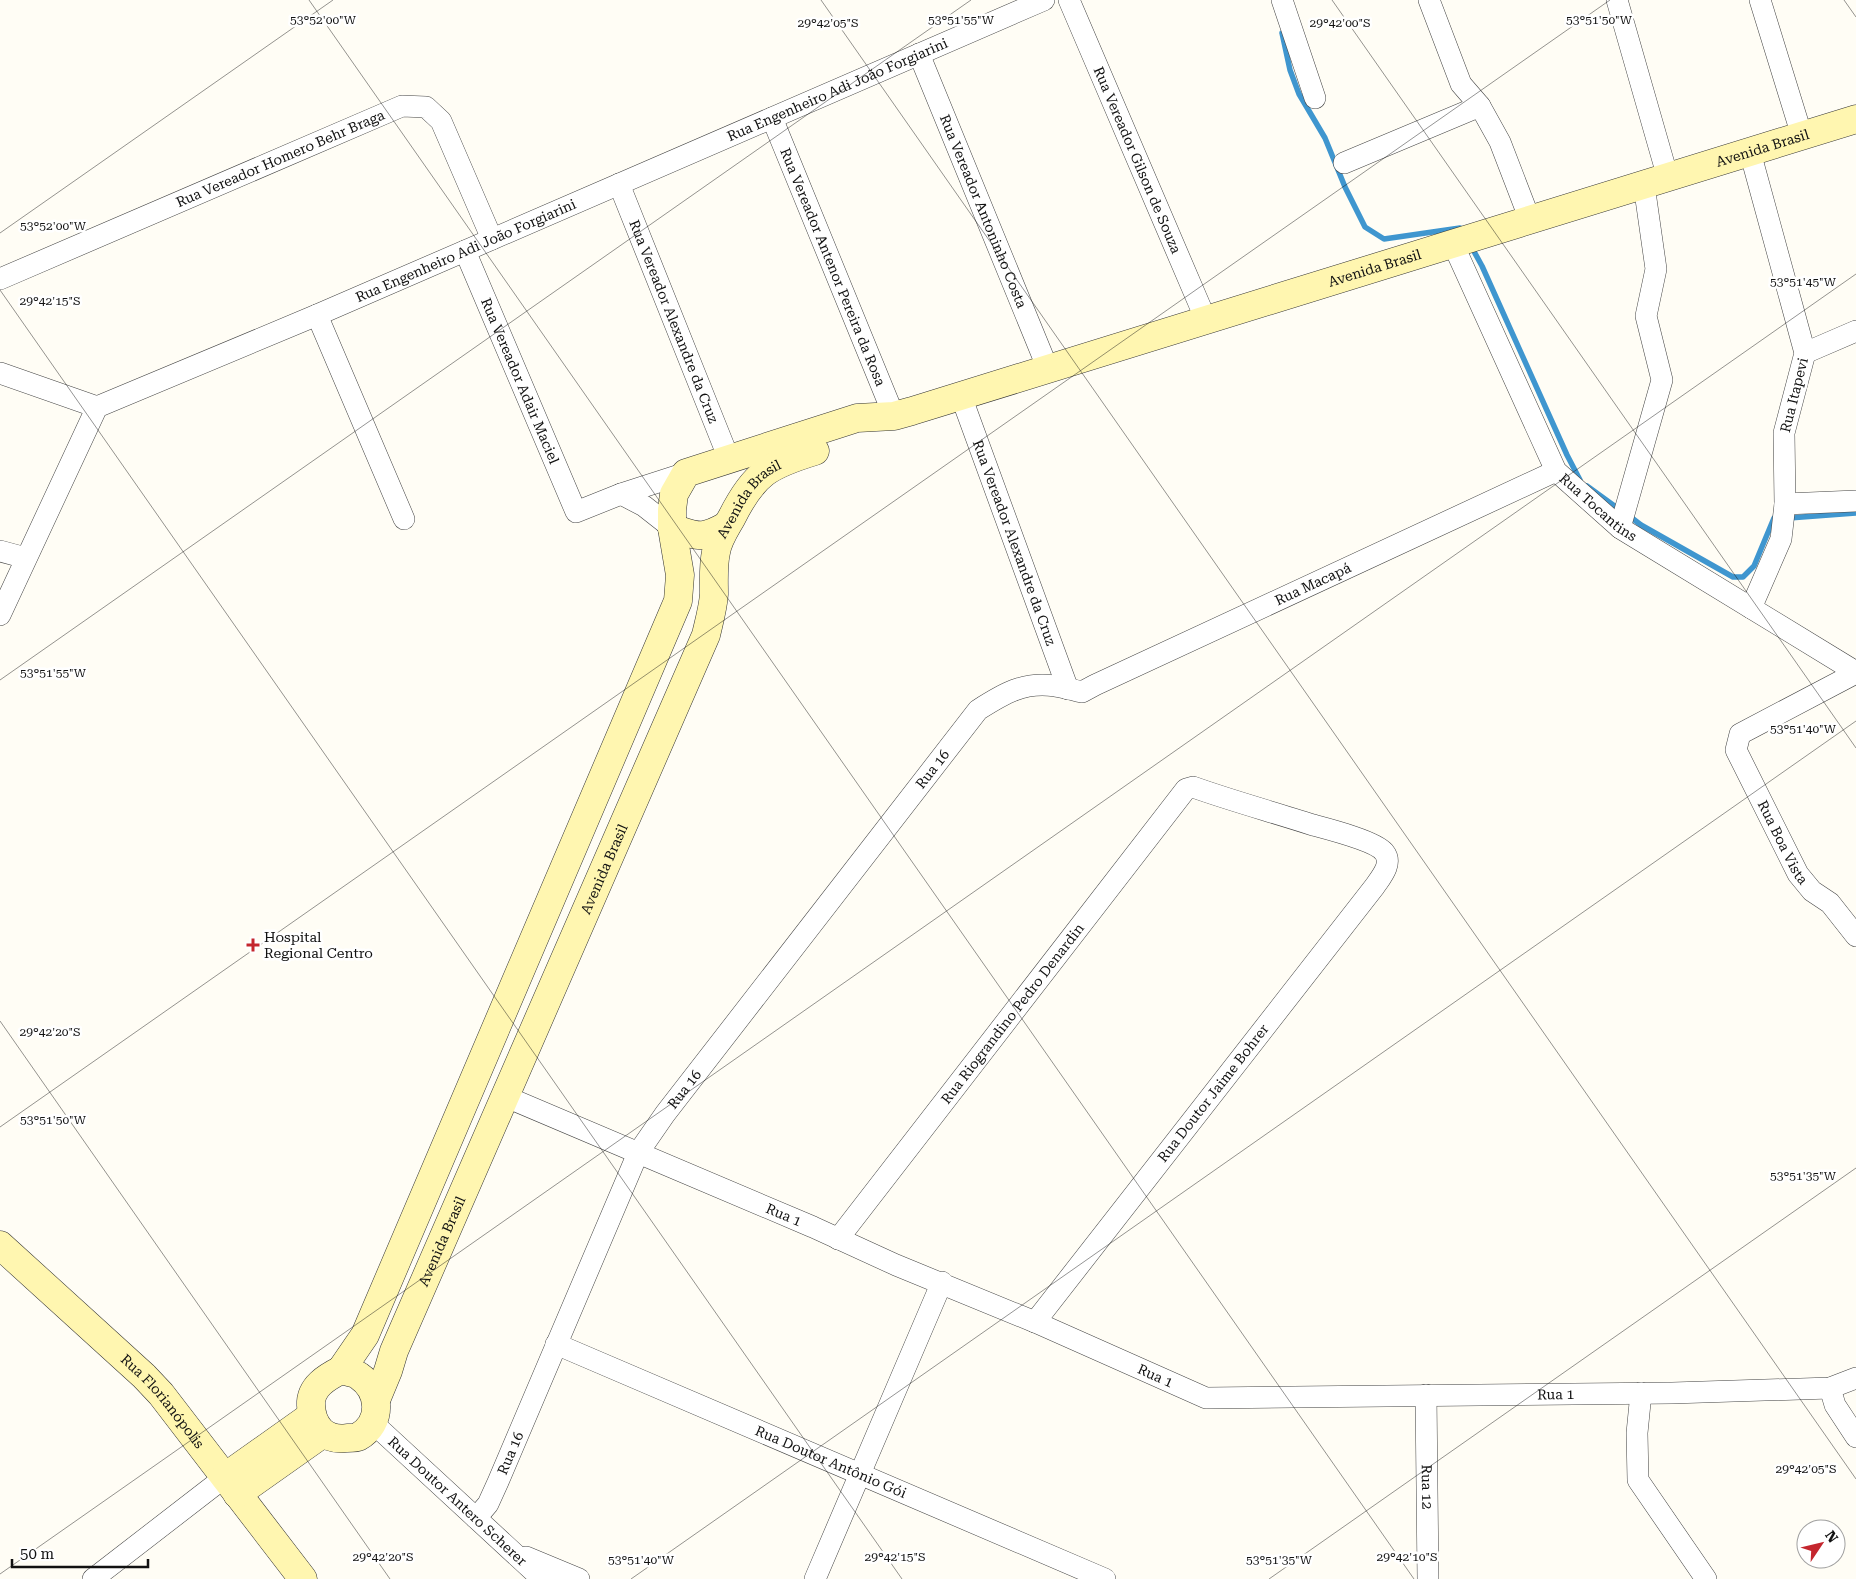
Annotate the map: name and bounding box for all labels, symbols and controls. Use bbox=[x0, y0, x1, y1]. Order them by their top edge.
text: 53°52'00"W bbox=[290, 13, 357, 27]
text: 53°51'55"W bbox=[928, 13, 995, 27]
text: 53°51'50"W bbox=[1566, 13, 1633, 27]
text: 29°42'05"S bbox=[798, 16, 858, 30]
text: 29°42'00"S bbox=[1310, 16, 1370, 30]
street label: Rua Engenheiro Adi João Forgiarini bbox=[725, 35, 950, 144]
street label: Rua Vereador Gilson de Souza bbox=[1090, 64, 1185, 256]
street label: Rua Vereador Homero Behr Braga bbox=[174, 106, 387, 210]
street label: Rua Vereador Antoninho Costa bbox=[937, 112, 1030, 311]
street label: Avenida Brasil bbox=[1714, 126, 1812, 170]
street label: Rua Vereador Antenor Pereira da Rosa bbox=[777, 146, 889, 389]
street label: Rua Engenheiro Adi João Forgiarini bbox=[353, 196, 579, 305]
street label: Rua Vereador Alexandre da Cruz bbox=[626, 218, 722, 426]
text: 53°52'00"W bbox=[20, 219, 87, 233]
street label: Avenida Brasil bbox=[1326, 246, 1424, 290]
text: 53°51'45"W bbox=[1770, 275, 1837, 289]
text: 29°42'15"S bbox=[20, 294, 80, 308]
street label: Rua Vereador Adair Maciel bbox=[478, 295, 563, 467]
street label: Rua Itapevi bbox=[1777, 355, 1811, 434]
street label: Rua Vereador Alexandre da Cruz bbox=[970, 438, 1059, 648]
street label: Avenida Brasil bbox=[714, 456, 784, 541]
street label: Rua Tocantins bbox=[1556, 470, 1640, 544]
street label: Rua Macapá bbox=[1272, 559, 1354, 608]
text: 53°51'55"W bbox=[20, 666, 87, 680]
text: 53°51'40"W bbox=[1770, 722, 1837, 736]
street label: Rua 16 bbox=[912, 746, 952, 792]
street label: Rua Boa Vista bbox=[1755, 798, 1811, 888]
street label: Avenida Brasil bbox=[577, 821, 631, 916]
street label: Rua Riograndino Pedro Denardin bbox=[938, 920, 1087, 1107]
place label: Hospital Regional Centro bbox=[264, 929, 373, 961]
marker: Hospital Regional Centro bbox=[246, 938, 260, 952]
street label: Rua Doutor Jaime Bohrer bbox=[1154, 1021, 1272, 1165]
text: 29°42'20"S bbox=[20, 1025, 80, 1039]
street label: Rua 16 bbox=[664, 1066, 704, 1112]
text: 53°51'50"W bbox=[20, 1113, 87, 1127]
text: 53°51'35"W bbox=[1770, 1169, 1837, 1183]
street label: Avenida Brasil bbox=[415, 1193, 469, 1289]
street label: Rua 1 bbox=[764, 1200, 804, 1229]
street label: Rua Florianópolis bbox=[118, 1351, 208, 1452]
street label: Rua 1 bbox=[1135, 1361, 1176, 1390]
street label: Rua 1 bbox=[1537, 1386, 1575, 1402]
street label: Rua Doutor Antônio Gói bbox=[753, 1422, 909, 1501]
street label: Rua 16 bbox=[494, 1429, 527, 1477]
street label: Rua Doutor Antero Scherer bbox=[385, 1433, 530, 1569]
text: 29°42'05"S bbox=[1776, 1462, 1836, 1476]
street label: Rua 12 bbox=[1419, 1464, 1435, 1510]
north arrow bbox=[1796, 1519, 1846, 1569]
text: N bbox=[1822, 1528, 1841, 1546]
scale bar bbox=[12, 1536, 149, 1568]
text: 50 m bbox=[20, 1545, 55, 1563]
text: 29°42'20"S bbox=[353, 1550, 413, 1564]
text: 29°42'15"S bbox=[865, 1550, 925, 1564]
text: 29°42'10"S bbox=[1377, 1550, 1437, 1564]
text: 53°51'40"W bbox=[608, 1553, 675, 1567]
text: 53°51'35"W bbox=[1246, 1553, 1313, 1567]

